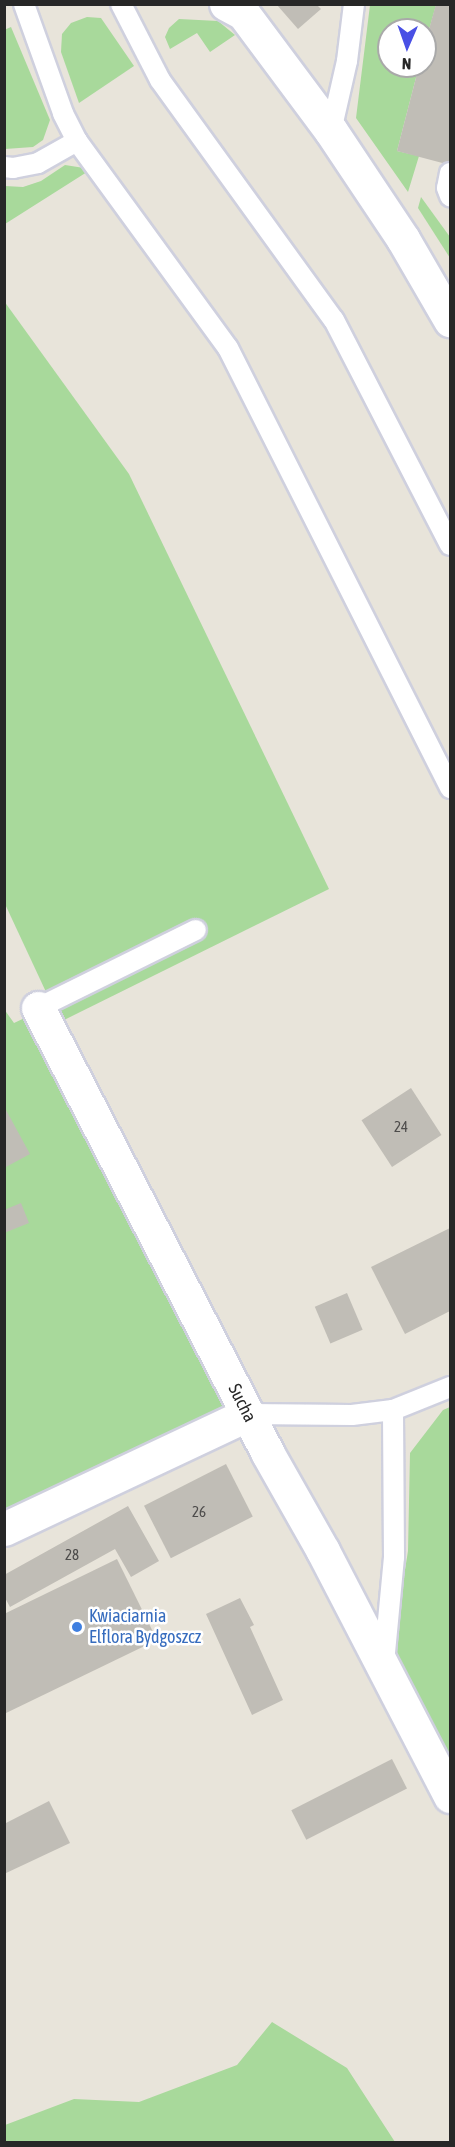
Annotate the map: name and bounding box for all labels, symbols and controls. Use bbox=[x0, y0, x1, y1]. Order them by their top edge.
north arrow bbox=[377, 18, 437, 78]
text: N bbox=[401, 55, 411, 73]
house number: 24 bbox=[394, 1118, 408, 1136]
street label: Sucha bbox=[223, 1380, 261, 1426]
house number: 26 bbox=[192, 1503, 206, 1521]
house number: 28 bbox=[65, 1546, 79, 1564]
place label: Kwiaciarnia Elflora Bydgoszcz bbox=[89, 1606, 201, 1648]
marker: Kwiaciarnia Elflora Bydgoszcz bbox=[70, 1620, 84, 1634]

